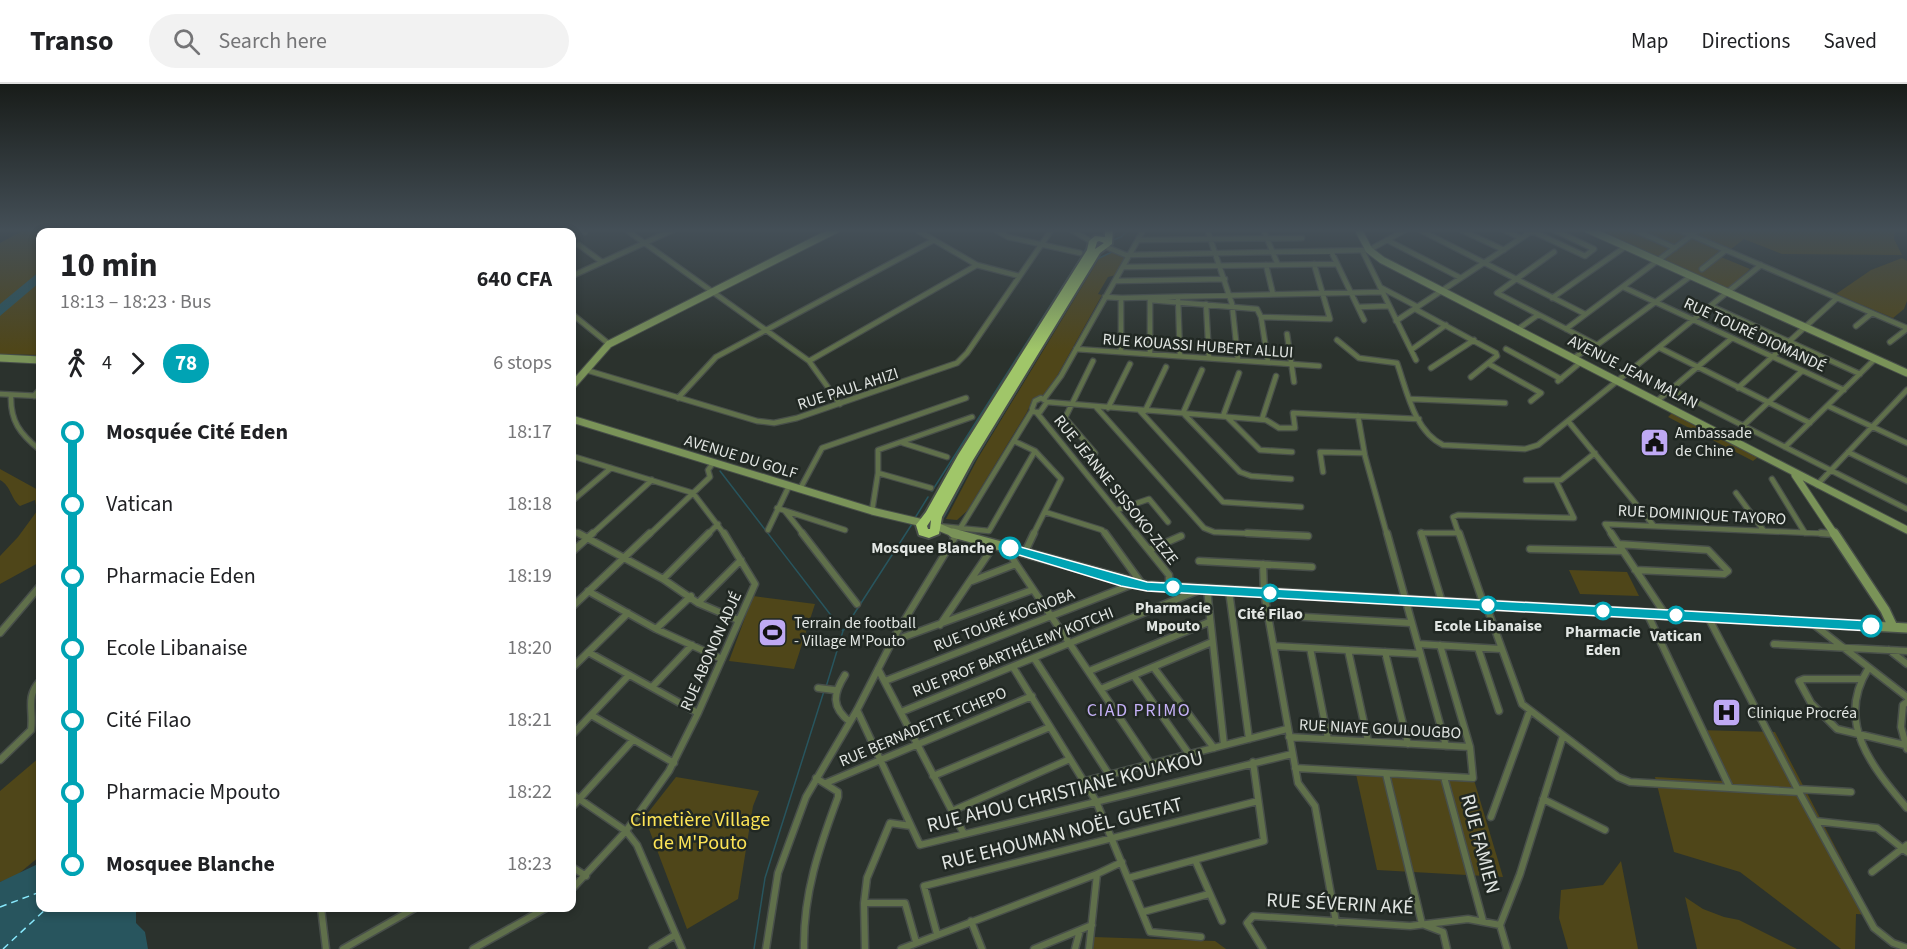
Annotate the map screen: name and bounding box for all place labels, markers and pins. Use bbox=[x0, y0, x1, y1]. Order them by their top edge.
place label: Ambassade de Chine bbox=[1675, 422, 1752, 462]
public building icon: Ambassade de Chine bbox=[1638, 426, 1670, 458]
place label: Mosquee Blanche bbox=[871, 537, 994, 559]
marker: Mosquee Blanche bbox=[999, 537, 1021, 559]
marker: Pharmacie Mpouto bbox=[1164, 578, 1182, 596]
marker: Cité Filao bbox=[1261, 584, 1279, 602]
marker: Ecole Libanaise bbox=[1479, 596, 1497, 614]
place label: Pharmacie Mpouto bbox=[1135, 597, 1211, 637]
marker: Pharmacie Eden bbox=[1594, 602, 1612, 620]
place label: Cité Filao bbox=[1237, 603, 1303, 625]
marker: Vatican bbox=[1667, 606, 1685, 624]
place label: Terrain de football - Village M'Pouto bbox=[794, 612, 916, 652]
place label: Ecole Libanaise bbox=[1434, 615, 1542, 637]
unlabelled marker bbox=[1860, 615, 1882, 637]
sports icon: Terrain de football - Village M'Pouto bbox=[757, 616, 789, 648]
place label: Pharmacie Eden bbox=[1565, 621, 1641, 661]
place label: Vatican bbox=[1649, 625, 1702, 647]
hospital icon: Clinique Procréa bbox=[1710, 697, 1742, 729]
place label: Clinique Procréa bbox=[1747, 702, 1857, 724]

